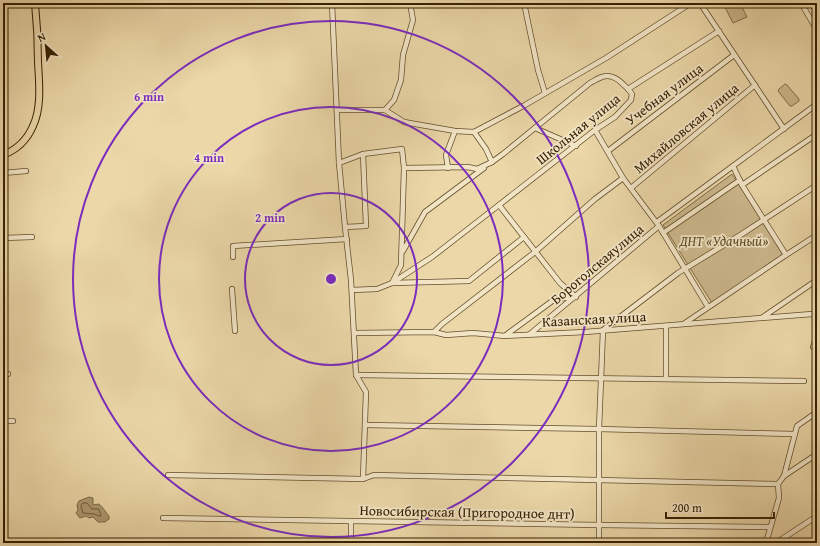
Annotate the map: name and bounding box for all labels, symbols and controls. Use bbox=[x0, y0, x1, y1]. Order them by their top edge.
north arrow bbox=[26, 26, 66, 66]
text: N bbox=[35, 28, 49, 46]
street label: Учебная улица bbox=[621, 58, 707, 130]
street label: Михайловская улица bbox=[629, 78, 743, 178]
text: 6 min bbox=[134, 88, 164, 105]
street label: Школьная улица bbox=[532, 89, 625, 169]
text: 4 min bbox=[194, 149, 224, 166]
text: 2 min bbox=[255, 209, 285, 226]
street label: Бороголскаяулица bbox=[546, 219, 648, 309]
park label: ДНТ «Удачный» bbox=[679, 231, 768, 251]
centre of rings bbox=[324, 272, 338, 286]
street label: Казанская улица bbox=[541, 306, 647, 332]
scale bar bbox=[666, 494, 774, 520]
text: 200 m bbox=[672, 499, 702, 516]
street label: Новосибирская (Пригородное днт) bbox=[359, 500, 575, 524]

